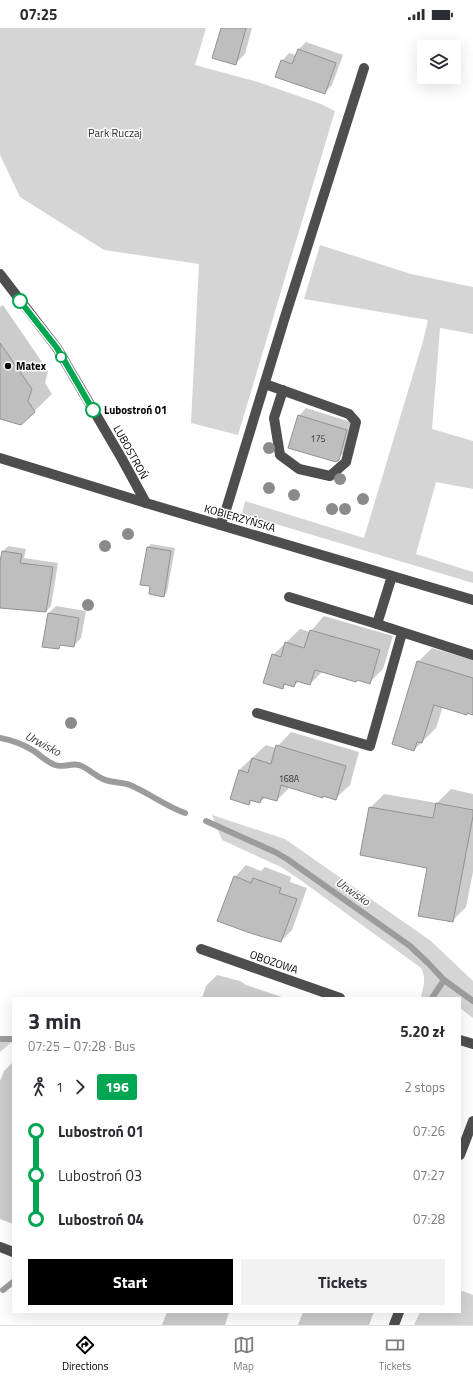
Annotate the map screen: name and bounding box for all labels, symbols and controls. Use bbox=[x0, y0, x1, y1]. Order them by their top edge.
text: 07:25 bbox=[20, 3, 57, 26]
map controls bbox=[417, 40, 461, 84]
button: layers bbox=[417, 40, 461, 84]
park label: Park Ruczaj bbox=[88, 125, 142, 141]
unlabelled marker bbox=[12, 293, 28, 309]
unlabelled marker bbox=[55, 351, 67, 363]
place label: Matex bbox=[16, 358, 47, 374]
marker: Matex bbox=[3, 361, 13, 371]
marker: Lubostroń 01 bbox=[85, 402, 101, 418]
place label: Lubostroń 01 bbox=[104, 402, 167, 418]
street label: LUBOSTROŃ bbox=[110, 422, 152, 482]
house number: 175 bbox=[310, 432, 326, 445]
street label: KOBIERZYŃSKA bbox=[202, 500, 278, 536]
water label: Urwisko bbox=[22, 726, 66, 761]
house number: 168A bbox=[279, 772, 300, 785]
water label: Urwisko bbox=[332, 873, 375, 911]
street label: OBOZOWA bbox=[248, 946, 301, 978]
text: 3 min bbox=[28, 1004, 81, 1038]
text: 5.20 zł bbox=[400, 1020, 445, 1043]
text: 07:25 – 07:28 · Bus bbox=[28, 1036, 135, 1056]
icon: walk bbox=[28, 1076, 50, 1098]
icon: forward bbox=[69, 1076, 91, 1098]
text: 196 bbox=[105, 1076, 129, 1097]
text: 1 bbox=[56, 1077, 63, 1097]
text: 2 stops bbox=[404, 1077, 445, 1097]
text: Lubostroń 01 bbox=[58, 1120, 144, 1143]
text: 07:26 bbox=[413, 1121, 445, 1141]
text: Lubostroń 03 bbox=[58, 1164, 142, 1187]
text: 07:27 bbox=[413, 1165, 445, 1185]
text: Lubostroń 04 bbox=[58, 1208, 144, 1231]
text: 07:28 bbox=[413, 1209, 445, 1229]
button: Start bbox=[28, 1259, 233, 1305]
button: Tickets bbox=[241, 1259, 445, 1305]
tab: Directions bbox=[62, 1334, 109, 1374]
tab: Map bbox=[233, 1334, 255, 1374]
tab: Tickets bbox=[378, 1334, 411, 1374]

